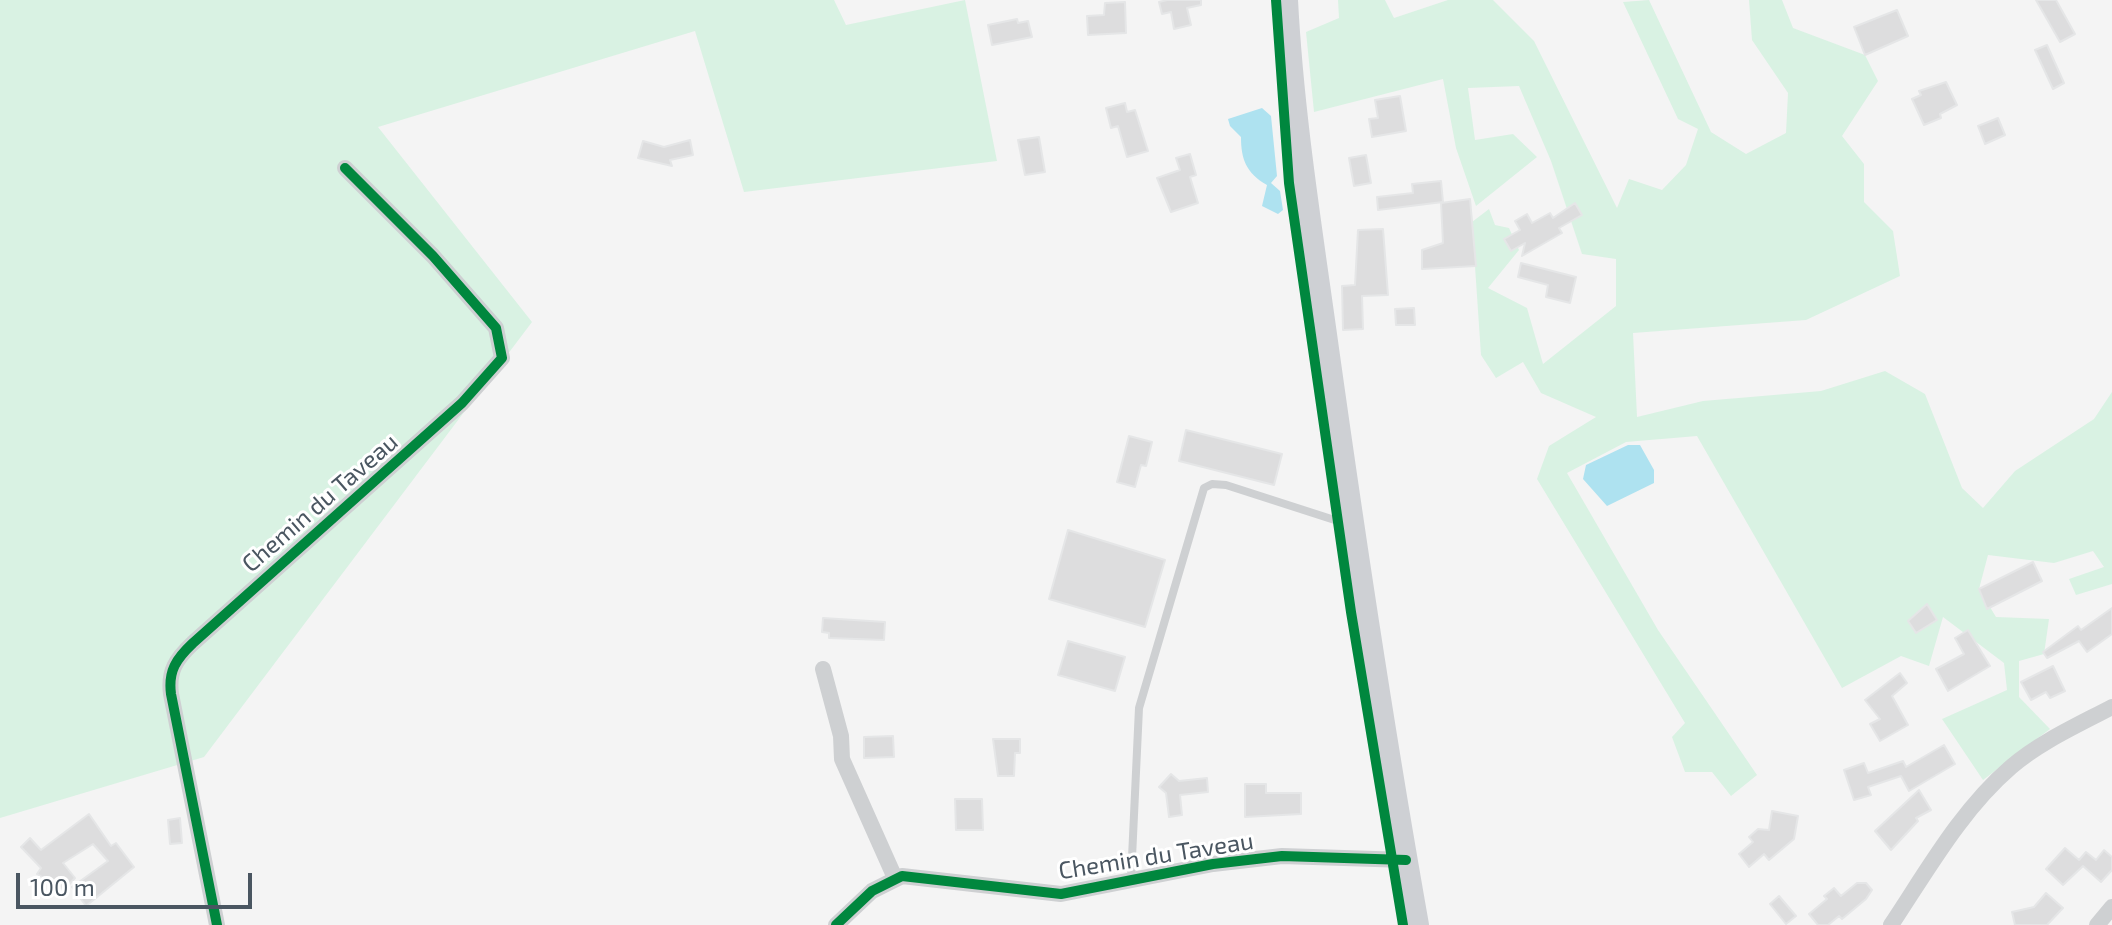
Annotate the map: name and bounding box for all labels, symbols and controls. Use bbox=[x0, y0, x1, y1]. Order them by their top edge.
street label: Chemin du Taveau bbox=[236, 428, 404, 578]
street label: Chemin du Taveau bbox=[1057, 826, 1255, 886]
scale bar bbox=[20, 857, 256, 907]
text: 100 m bbox=[30, 872, 95, 901]

